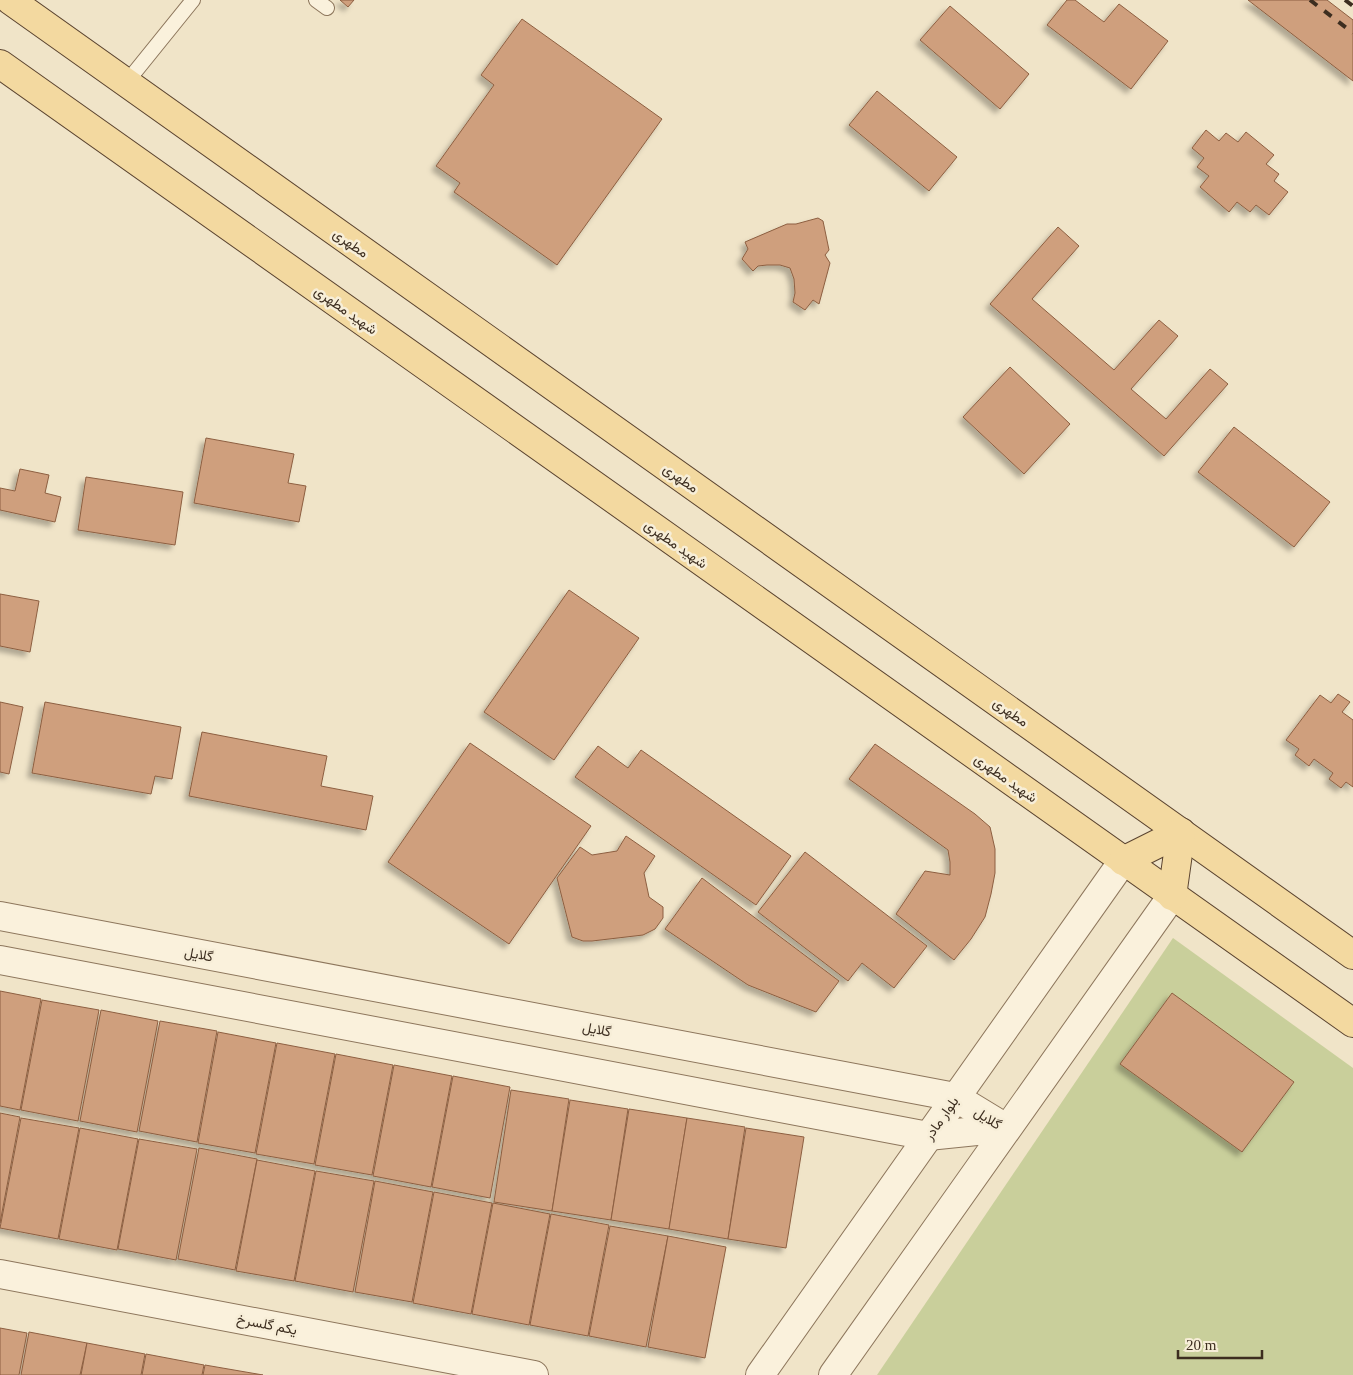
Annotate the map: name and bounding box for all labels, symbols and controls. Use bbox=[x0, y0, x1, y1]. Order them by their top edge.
street label: مطهری bbox=[330, 226, 371, 262]
street label: شهید مطهری bbox=[311, 283, 380, 338]
street label: مطهری bbox=[660, 461, 701, 497]
street label: شهید مطهری bbox=[641, 517, 710, 572]
street label: مطهری bbox=[990, 695, 1031, 731]
street label: شهید مطهری bbox=[971, 751, 1040, 806]
street label: گلایل bbox=[183, 944, 215, 966]
street label: گلایل bbox=[581, 1019, 613, 1041]
street label: بلوار مادر bbox=[921, 1094, 962, 1144]
street label: گلایل bbox=[971, 1104, 1004, 1133]
street label: یکم گلسرخ bbox=[235, 1311, 298, 1341]
scale bar bbox=[1178, 1328, 1262, 1360]
text: 20 m bbox=[1186, 1337, 1217, 1353]

